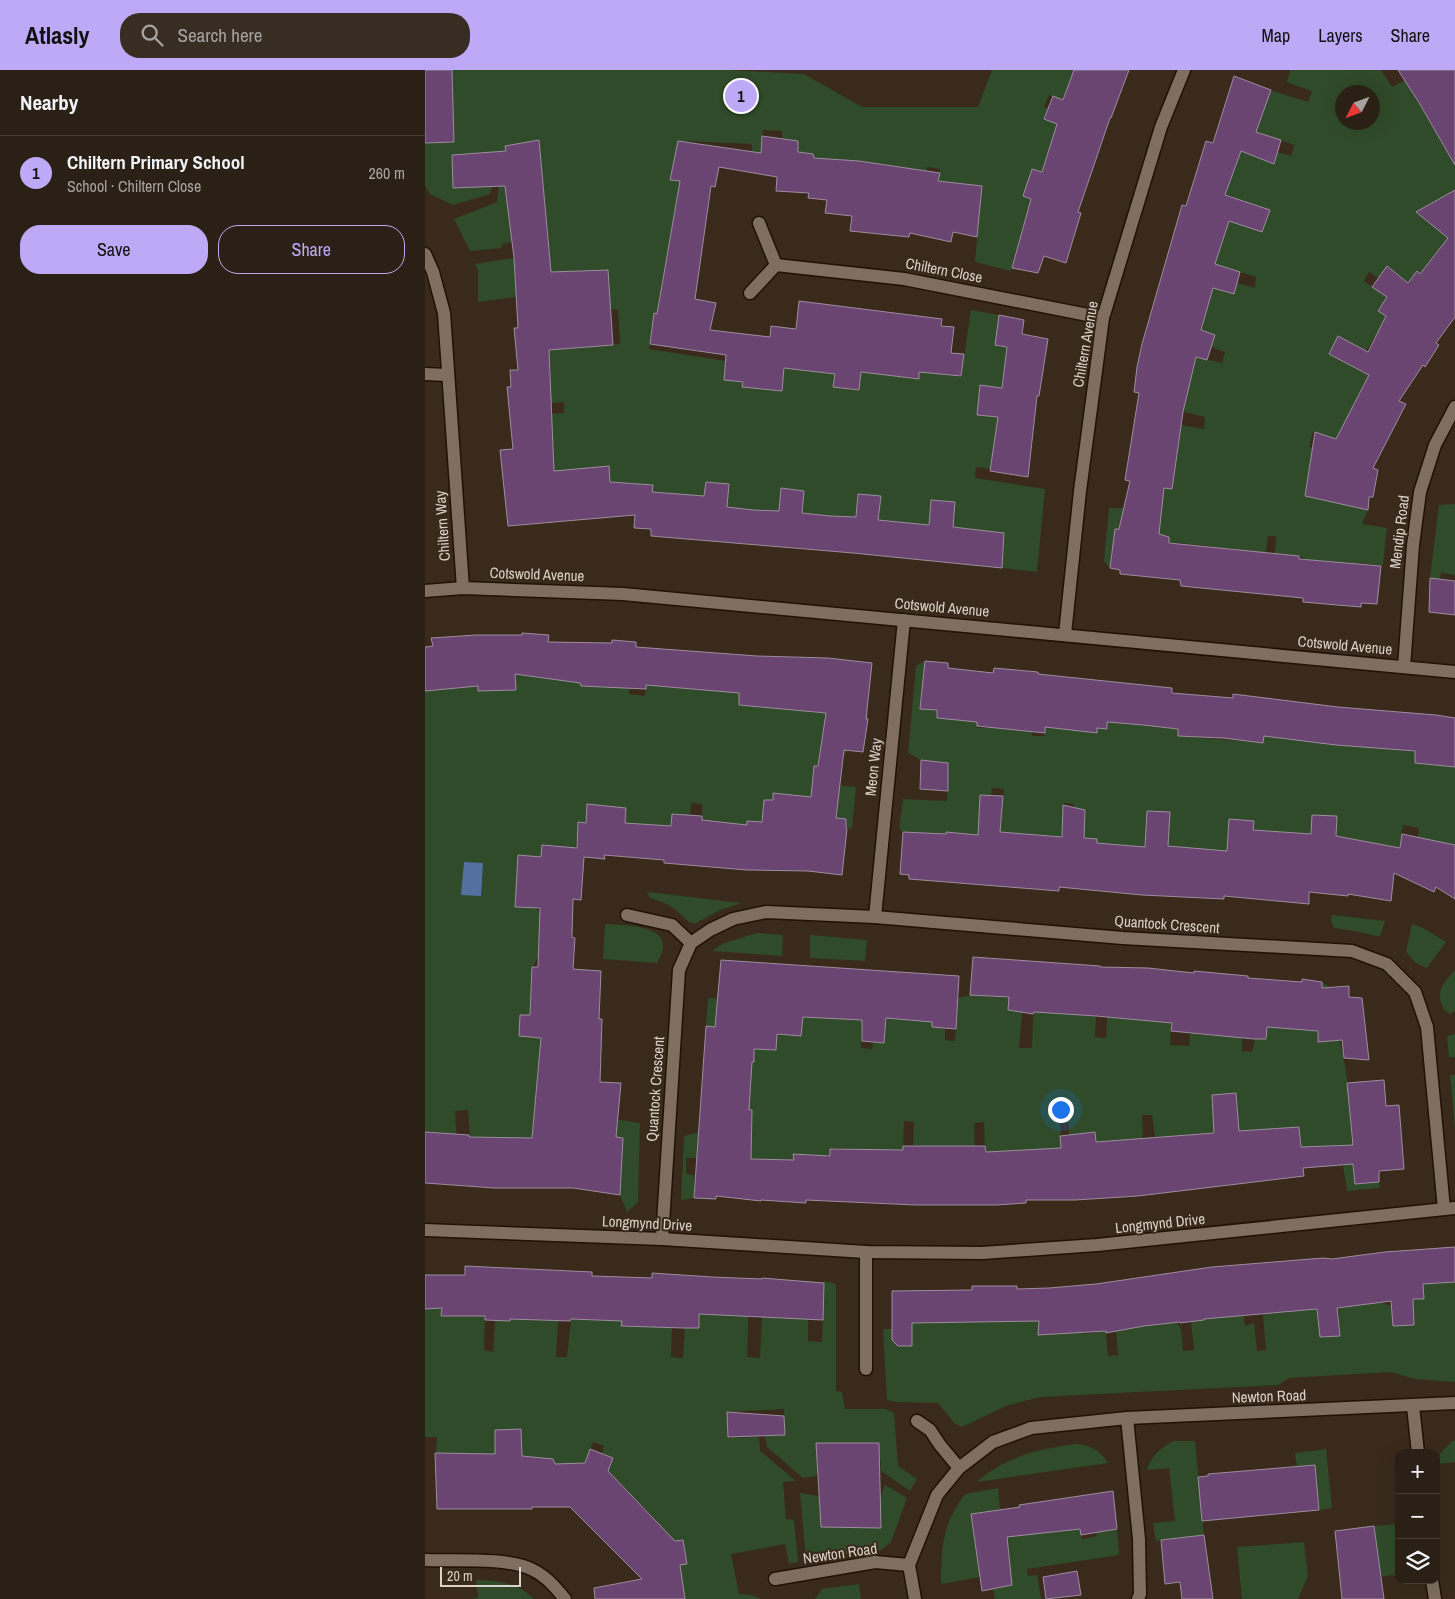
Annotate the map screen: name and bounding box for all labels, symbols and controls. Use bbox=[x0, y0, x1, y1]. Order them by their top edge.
search box bbox=[120, 13, 470, 58]
text: Atlasly bbox=[25, 19, 90, 51]
icon: search bbox=[138, 21, 166, 49]
text: Search here bbox=[178, 22, 262, 48]
text: Map bbox=[1262, 23, 1290, 48]
text: Layers bbox=[1318, 23, 1363, 48]
text: Share bbox=[1391, 23, 1430, 48]
pin: 1 bbox=[725, 77, 757, 115]
north arrow bbox=[1335, 85, 1380, 130]
text: Nearby bbox=[20, 88, 78, 117]
text: Chiltern Primary School bbox=[67, 149, 245, 175]
text: 1 bbox=[32, 162, 40, 184]
text: 260 m bbox=[369, 162, 405, 184]
text: School · Chiltern Close bbox=[67, 175, 201, 197]
button: Save bbox=[20, 225, 208, 274]
button: Share bbox=[218, 225, 405, 274]
street label: Chiltern Close bbox=[904, 252, 984, 288]
street label: Chiltern Avenue bbox=[1067, 299, 1103, 389]
street label: Chiltern Way bbox=[429, 489, 455, 562]
street label: Mendip Road bbox=[1384, 494, 1414, 570]
street label: Cotswold Avenue bbox=[489, 562, 585, 586]
street label: Cotswold Avenue bbox=[894, 592, 990, 622]
street label: Cotswold Avenue bbox=[1297, 630, 1393, 660]
street label: Meon Way bbox=[860, 736, 887, 797]
street label: Quantock Crescent bbox=[1114, 910, 1221, 938]
street label: Quantock Crescent bbox=[641, 1035, 669, 1142]
your location bbox=[1048, 1097, 1074, 1123]
street label: Longmynd Drive bbox=[1114, 1208, 1206, 1238]
street label: Longmynd Drive bbox=[601, 1210, 693, 1236]
street label: Newton Road bbox=[1231, 1384, 1307, 1408]
map controls bbox=[1395, 1449, 1440, 1584]
button: + bbox=[1395, 1449, 1440, 1494]
button: − bbox=[1395, 1494, 1440, 1539]
street label: Newton Road bbox=[802, 1537, 878, 1569]
button: layers bbox=[1395, 1539, 1440, 1584]
scale bar bbox=[440, 1564, 521, 1587]
text: 20 m bbox=[447, 1567, 473, 1585]

